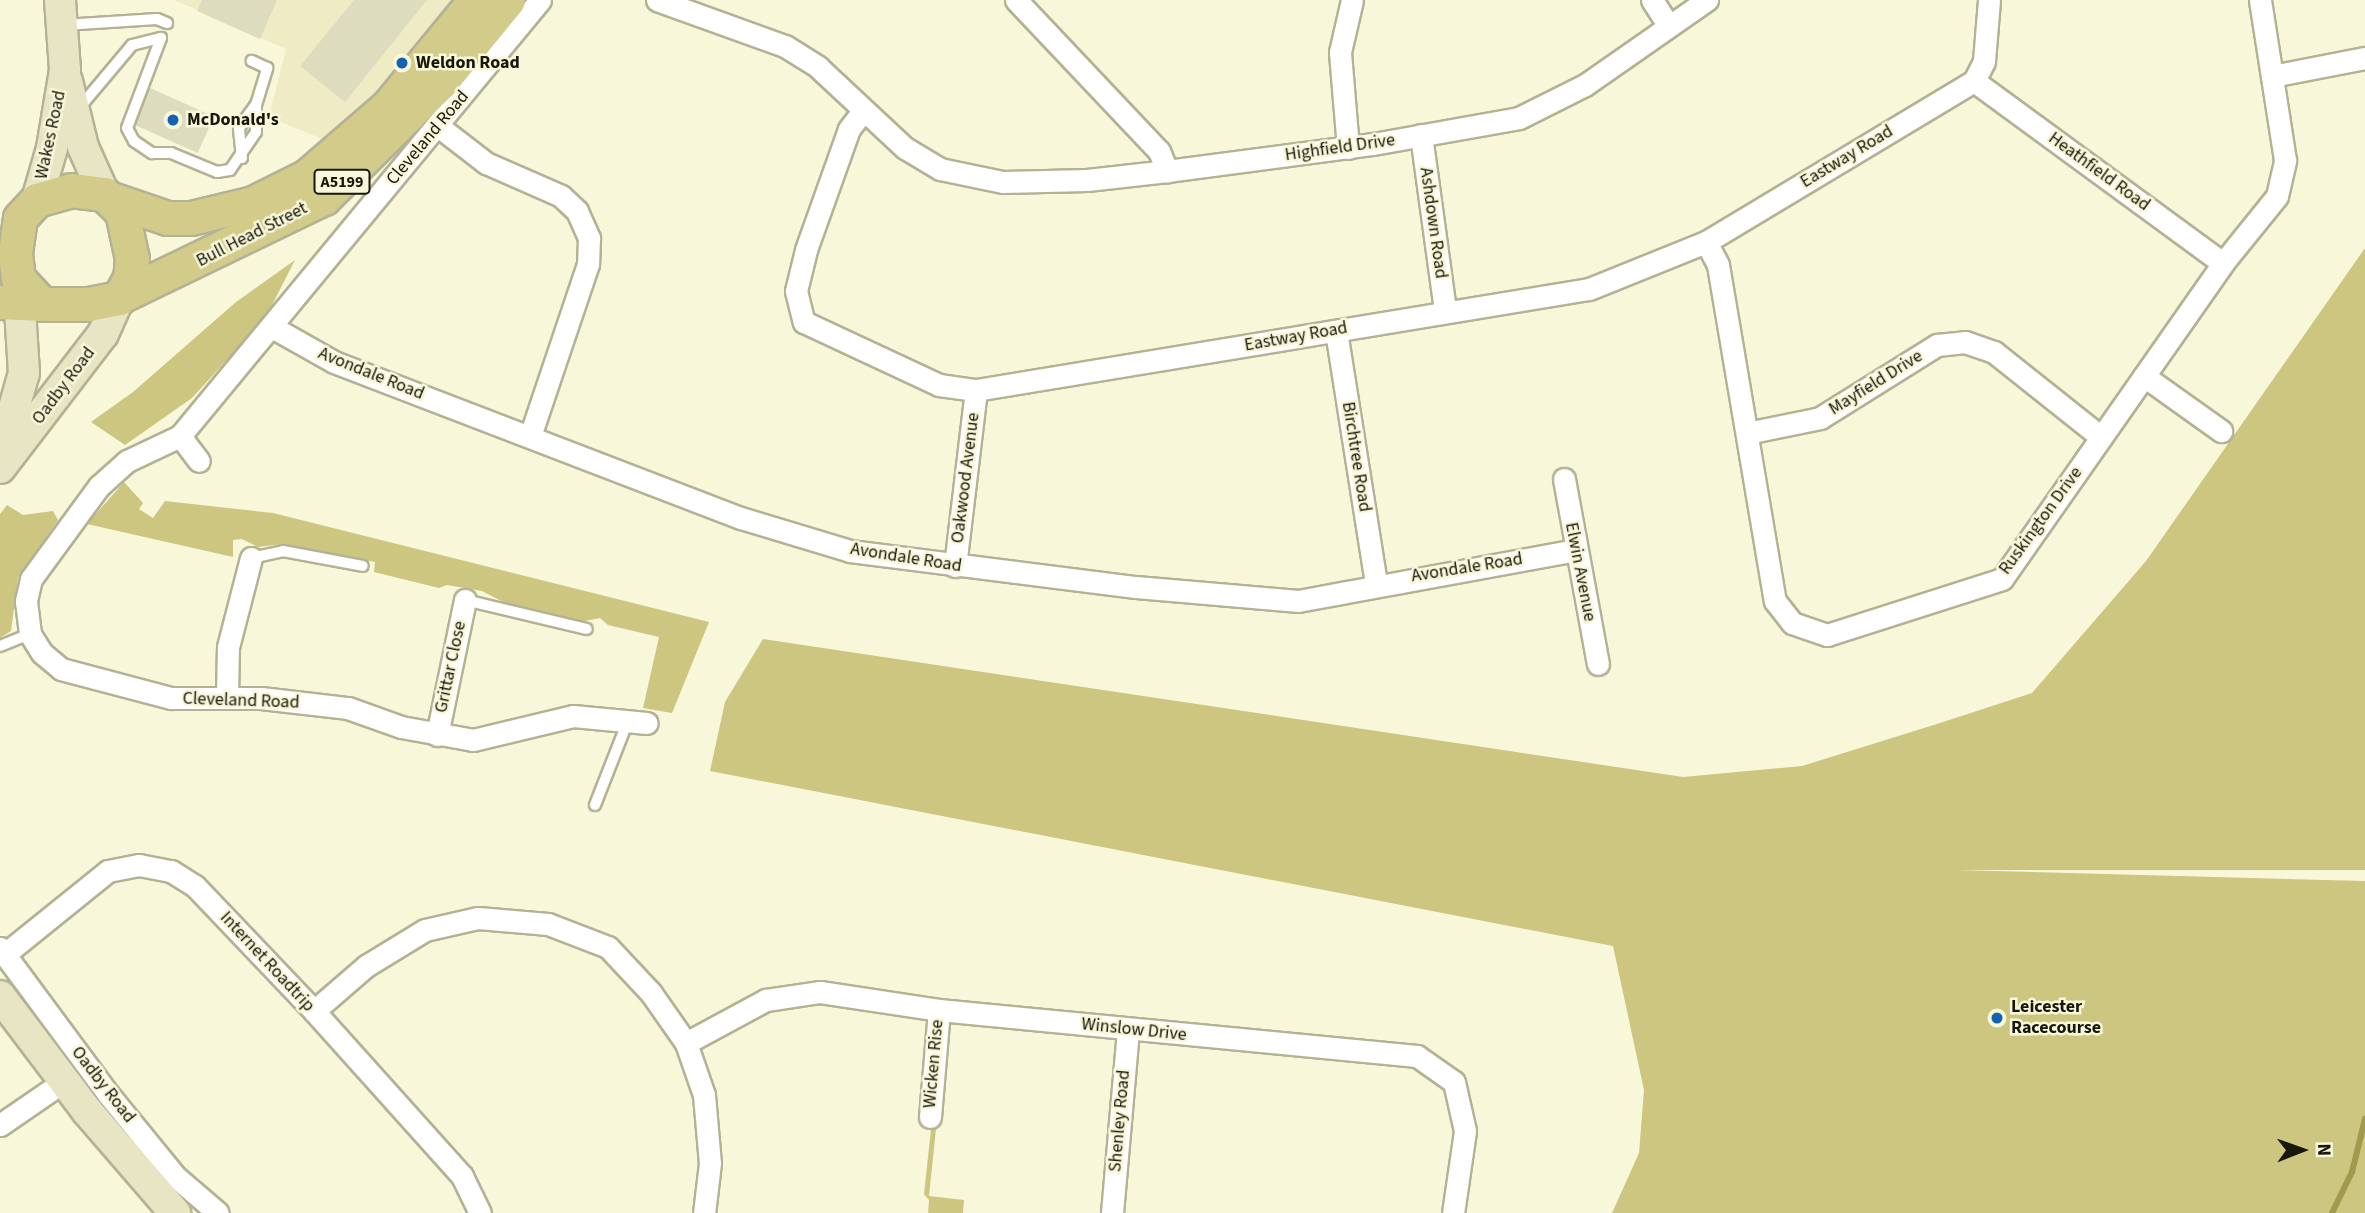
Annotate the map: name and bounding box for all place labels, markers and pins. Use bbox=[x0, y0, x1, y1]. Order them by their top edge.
place label: Weldon Road bbox=[416, 52, 520, 74]
marker: Weldon Road bbox=[394, 55, 410, 71]
place label: McDonald's bbox=[187, 109, 279, 131]
marker: McDonald's bbox=[165, 112, 181, 128]
place label: Leicester Racecourse bbox=[2011, 997, 2101, 1040]
marker: Leicester Racecourse bbox=[1989, 1010, 2005, 1026]

